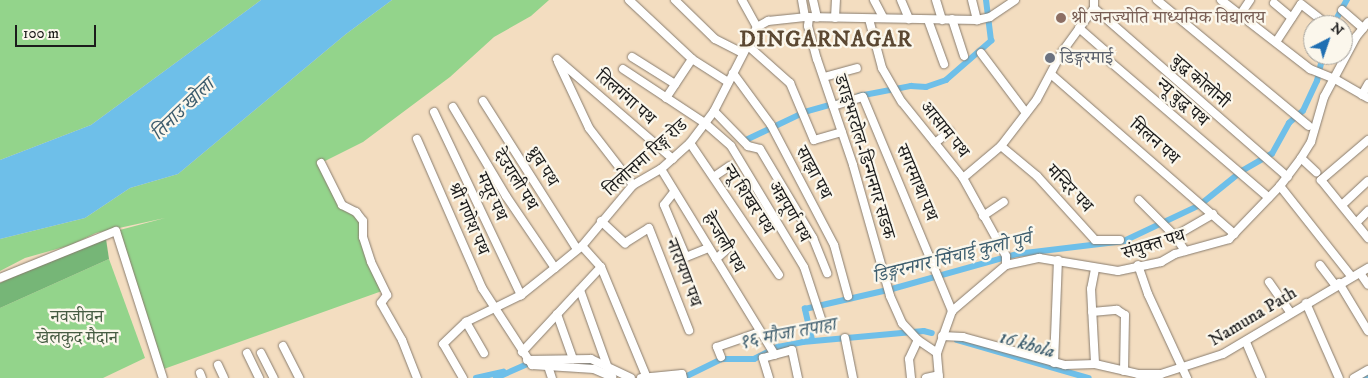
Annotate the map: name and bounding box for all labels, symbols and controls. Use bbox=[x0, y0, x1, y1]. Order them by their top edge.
place label: श्री जनज्योति माध्यमिक विद्यालय bbox=[1071, 7, 1265, 29]
marker: श्री जनज्योति माध्यमिक विद्यालय bbox=[1055, 12, 1067, 24]
scale bar bbox=[18, 15, 99, 47]
north arrow bbox=[1303, 15, 1353, 65]
text: N bbox=[1327, 19, 1347, 40]
text: 100 m bbox=[23, 24, 59, 43]
district label: DINGARNAGAR bbox=[738, 27, 914, 53]
place label: डिङ्गरमाई bbox=[1060, 47, 1113, 69]
street label: बुद्ध कोलोनी bbox=[1166, 51, 1234, 113]
marker: डिङ्गरमाई bbox=[1044, 52, 1056, 64]
street label: तिलगंगा पथ bbox=[590, 66, 660, 130]
street label: डराइभरटोल-डिन्गनगर सडक bbox=[829, 72, 899, 242]
water label: तिनाउ खोला bbox=[147, 74, 219, 146]
street label: न्यू बुद्ध पथ bbox=[1151, 74, 1213, 132]
street label: आसाम पथ bbox=[915, 97, 973, 163]
street label: मिलन पथ bbox=[1125, 114, 1183, 170]
street label: तिलोत्तमा रिङ्ग रोड bbox=[600, 115, 692, 201]
street label: सगरमाथा पथ bbox=[890, 142, 942, 224]
street label: ध्रुव पथ bbox=[521, 143, 563, 191]
street label: साझा पथ bbox=[790, 143, 836, 203]
street label: देउराली पथ bbox=[488, 145, 542, 215]
street label: न्यू शिखर पथ bbox=[718, 161, 778, 239]
street label: मन्दिर पथ bbox=[1041, 161, 1097, 217]
street label: मयूर पथ bbox=[471, 170, 511, 224]
street label: अन्नपूर्ण पथ bbox=[763, 178, 815, 246]
street label: श्री गणेश पथ bbox=[443, 179, 493, 259]
street label: हेन्जली पथ bbox=[697, 209, 749, 277]
street label: संयुक्त पथ bbox=[1120, 225, 1188, 265]
water label: डिङ्गरनगर सिंचाई कुलो पुर्व bbox=[870, 227, 1034, 289]
street label: नारायण पथ bbox=[660, 236, 706, 310]
street label: Namuna Path bbox=[1205, 282, 1301, 352]
park label: नवजीवन खेलकुद मैदान bbox=[36, 307, 118, 350]
water label: १६ मौजा तपाहा bbox=[738, 314, 838, 354]
water label: 16 khola bbox=[997, 326, 1057, 364]

